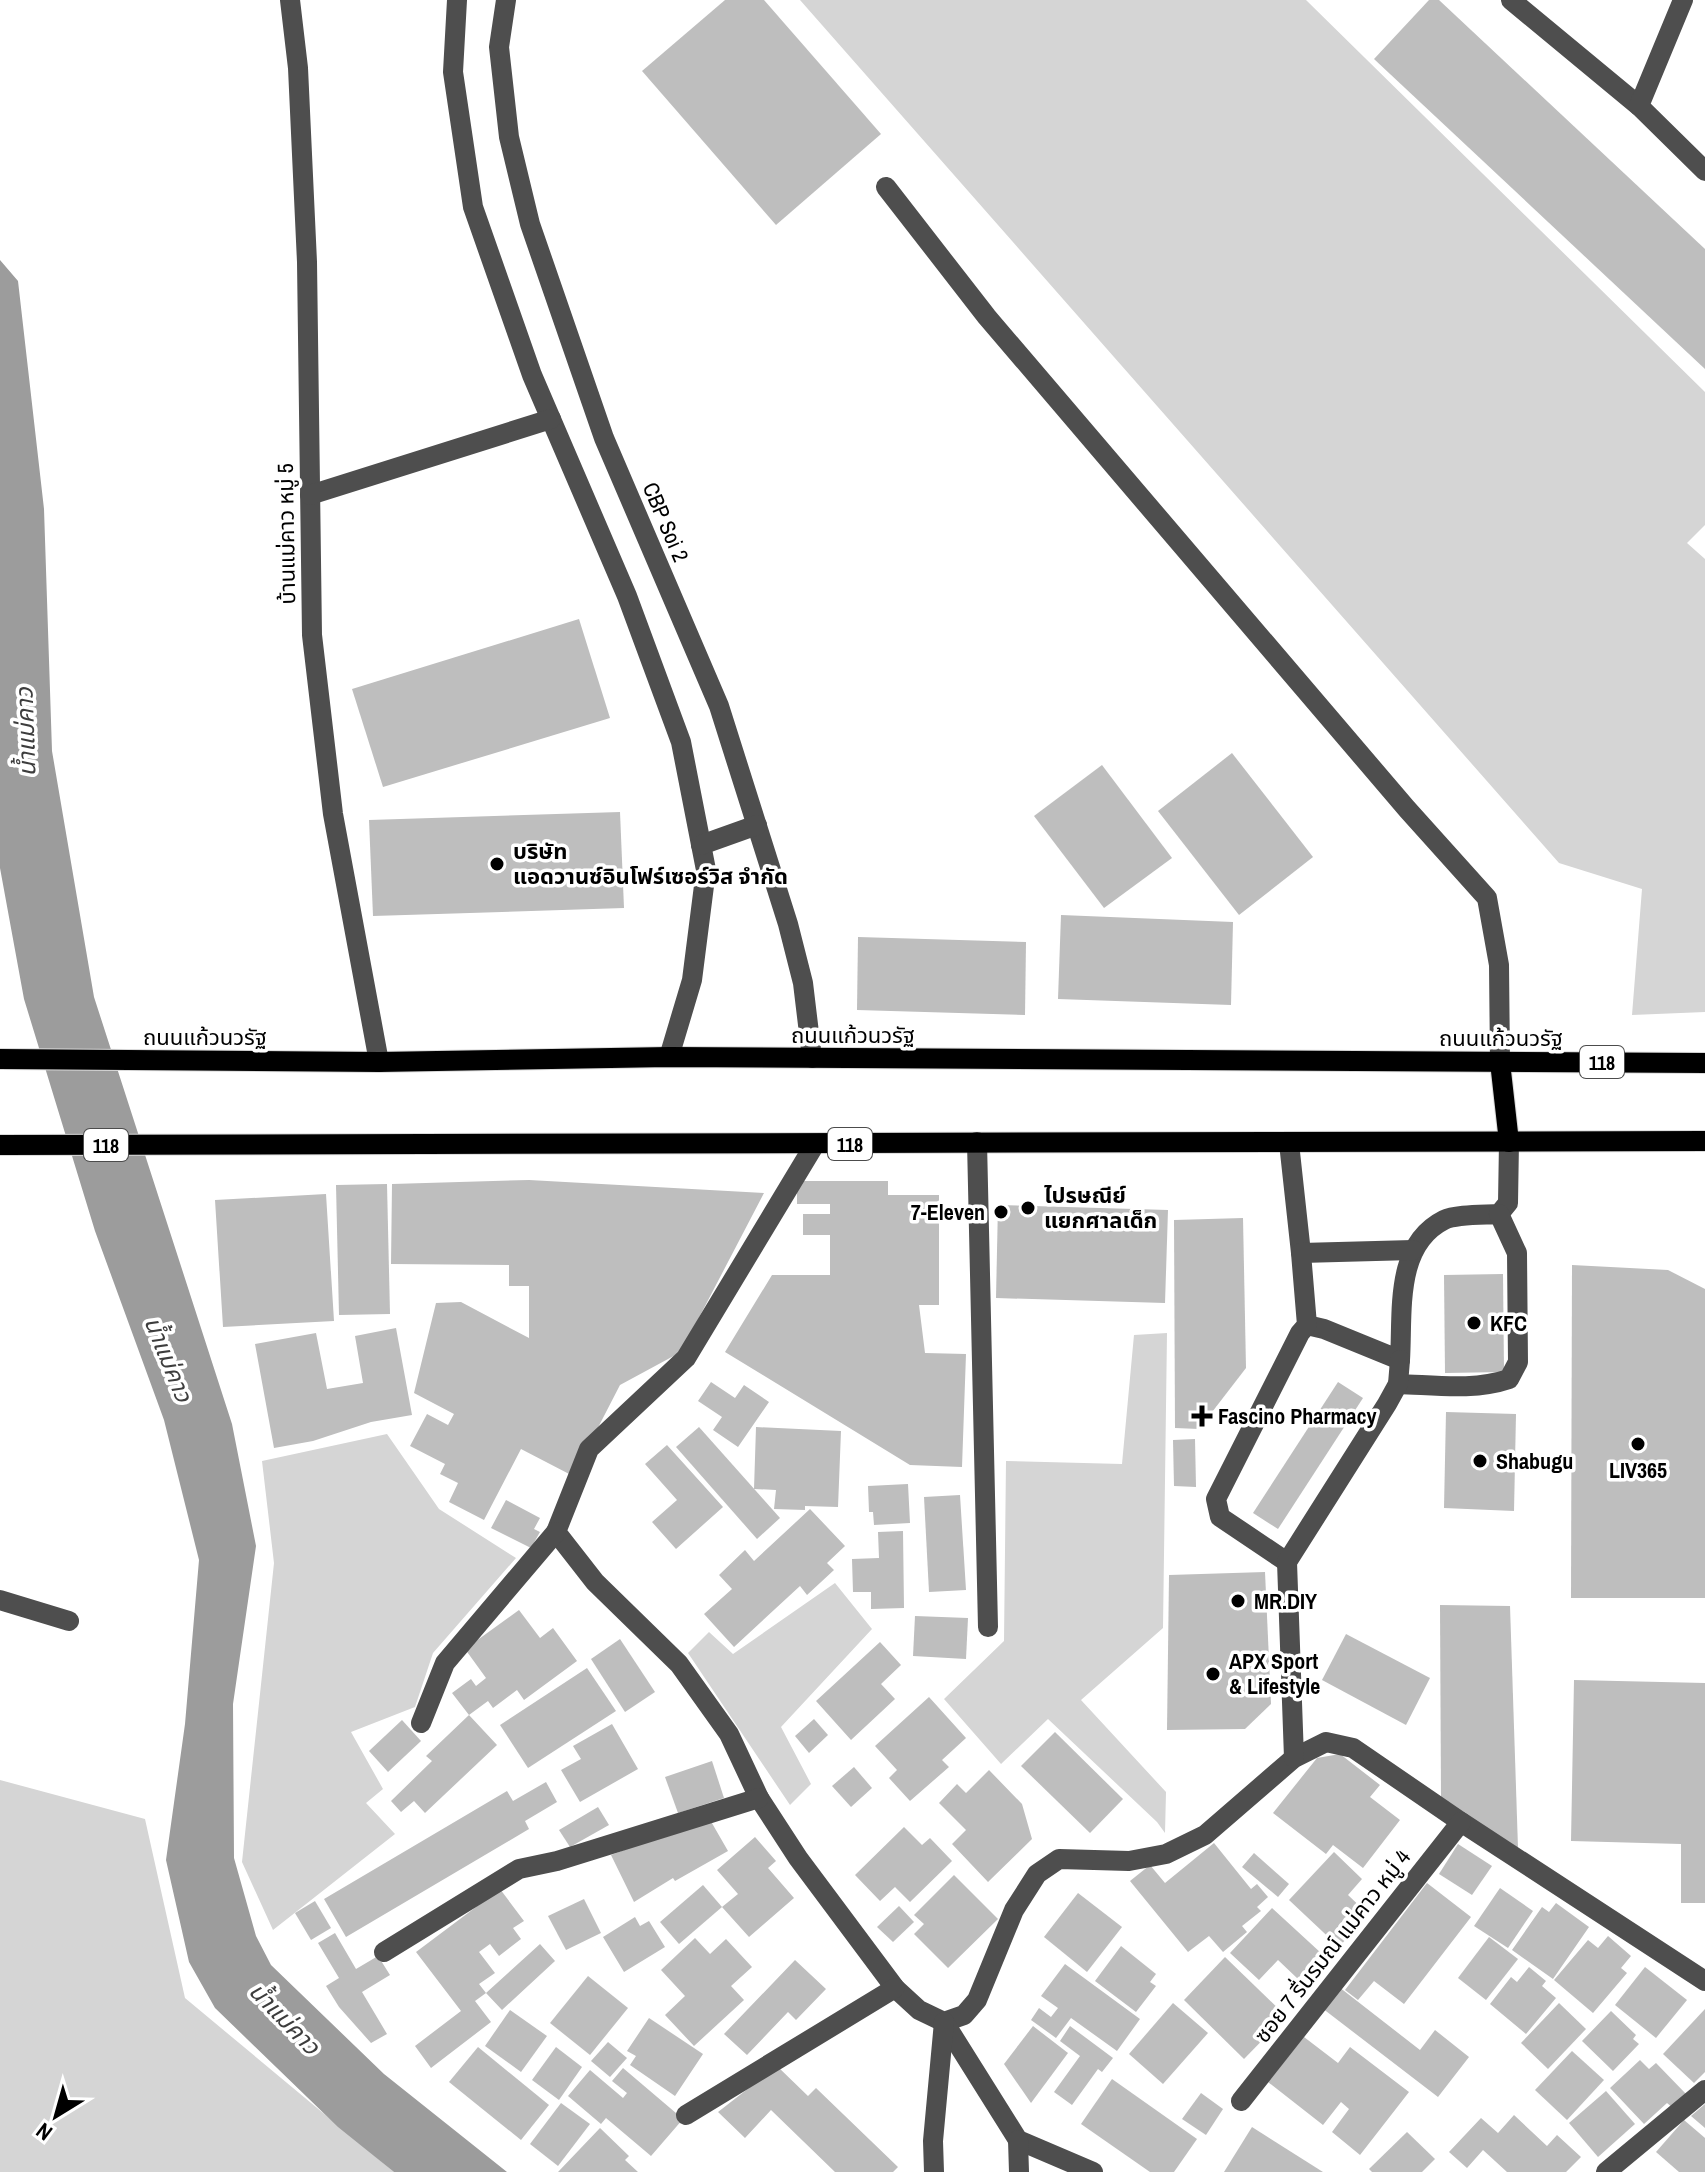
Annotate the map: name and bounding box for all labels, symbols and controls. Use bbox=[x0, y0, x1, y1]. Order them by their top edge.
street label: บ้านแม่คาว หมู่ 5 bbox=[270, 463, 302, 605]
street label: CBP Soi 2 bbox=[636, 478, 696, 566]
water label: น้ำแม่คาว bbox=[7, 686, 43, 777]
place label: บริษัท แอดวานซ์อินโฟร์เซอร์วิส จำกัด bbox=[513, 836, 788, 891]
marker: บริษัท แอดวานซ์อินโฟร์เซอร์วิส จำกัด bbox=[488, 855, 506, 873]
street label: ถนนแก้วนวรัฐ bbox=[791, 1020, 915, 1050]
street label: ถนนแก้วนวรัฐ bbox=[143, 1022, 267, 1052]
street label: ถนนแก้วนวรัฐ bbox=[1439, 1023, 1563, 1053]
road number: 118 bbox=[1580, 1046, 1624, 1078]
road number: 118 bbox=[828, 1128, 872, 1160]
road number: 118 bbox=[84, 1129, 128, 1161]
place label: ไปรษณีย์ แยกศาลเด็ก bbox=[1044, 1180, 1157, 1235]
place label: 7-Eleven bbox=[911, 1197, 985, 1227]
marker: ไปรษณีย์ แยกศาลเด็ก bbox=[1019, 1199, 1037, 1217]
marker: 7-Eleven bbox=[992, 1203, 1010, 1221]
place label: KFC bbox=[1490, 1308, 1527, 1338]
water label: น้ำแม่คาว bbox=[137, 1312, 201, 1407]
marker: KFC bbox=[1465, 1314, 1483, 1332]
place label: Fascino Pharmacy bbox=[1218, 1401, 1377, 1431]
marker: Fascino Pharmacy bbox=[1193, 1407, 1211, 1425]
marker: LIV365 bbox=[1629, 1435, 1647, 1453]
place label: Shabugu bbox=[1496, 1446, 1573, 1476]
marker: Shabugu bbox=[1471, 1452, 1489, 1470]
place label: LIV365 bbox=[1609, 1455, 1667, 1485]
place label: MR.DIY bbox=[1254, 1586, 1318, 1616]
marker: MR.DIY bbox=[1229, 1592, 1247, 1610]
place label: APX Sport & Lifestyle bbox=[1229, 1646, 1320, 1701]
marker: APX Sport & Lifestyle bbox=[1204, 1665, 1222, 1683]
street label: ซอย 7 รื่นรมณ์ แม่คาว หมู่ 4 bbox=[1247, 1843, 1417, 2049]
water label: น้ำแม่คาว bbox=[243, 1975, 328, 2062]
north arrow bbox=[16, 2076, 96, 2156]
text: N bbox=[30, 2116, 58, 2148]

